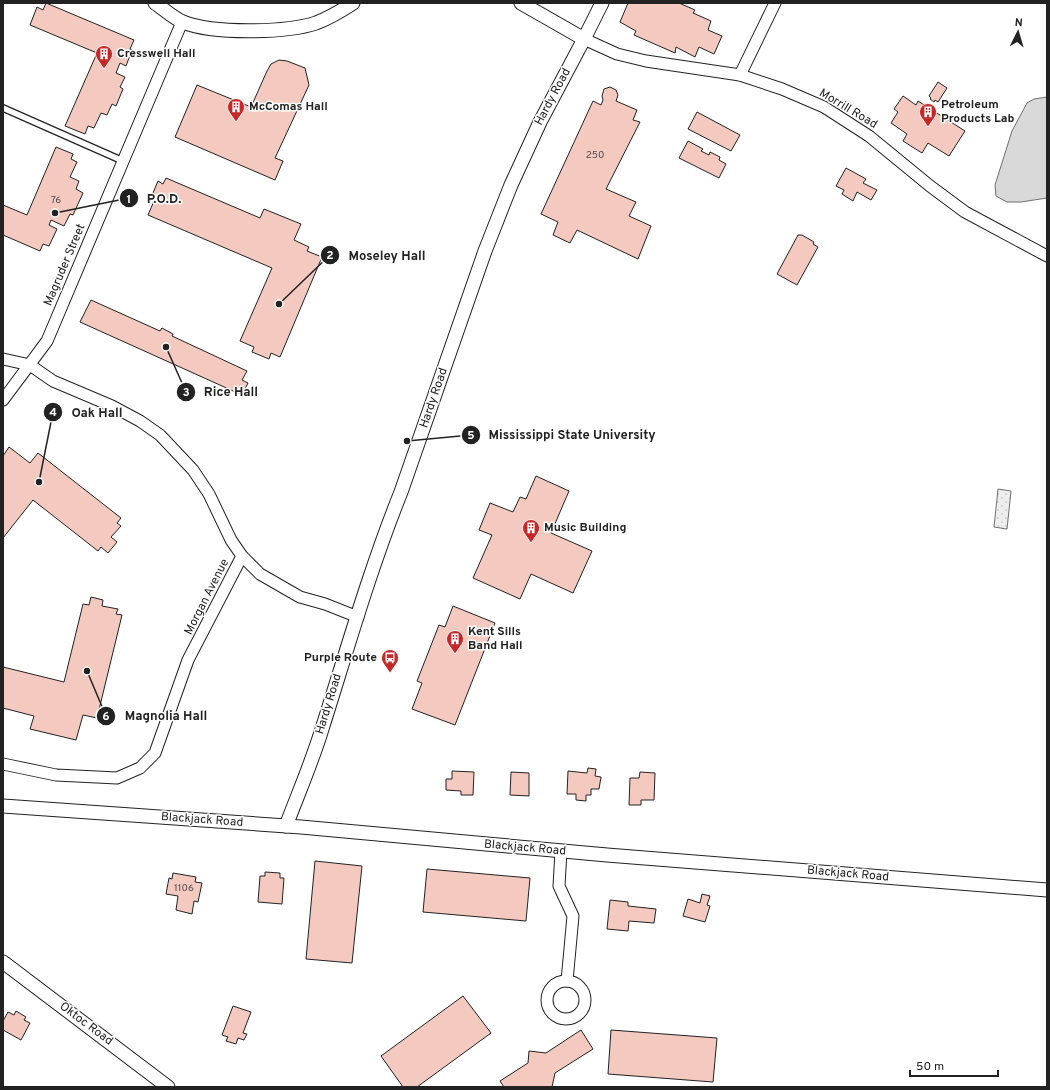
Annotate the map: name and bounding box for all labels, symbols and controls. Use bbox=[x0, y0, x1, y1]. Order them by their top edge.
north arrow bbox=[998, 12, 1038, 52]
text: N bbox=[1014, 16, 1023, 30]
building icon: Cresswell Hall bbox=[94, 44, 114, 69]
place label: Cresswell Hall bbox=[117, 46, 196, 62]
street label: Hardy Road bbox=[531, 66, 575, 128]
street label: Morrill Road bbox=[816, 85, 880, 133]
building icon: McComas Hall bbox=[226, 97, 246, 122]
place label: Petroleum Products Lab bbox=[941, 97, 1015, 127]
place label: McComas Hall bbox=[249, 99, 328, 115]
building icon: Petroleum Products Lab bbox=[918, 102, 938, 127]
house number: 250 bbox=[586, 149, 604, 162]
callout: P.O.D. bbox=[119, 186, 189, 211]
text: 1 bbox=[127, 192, 131, 208]
text: P.O.D. bbox=[147, 192, 181, 208]
house number: 76 bbox=[51, 194, 61, 207]
street label: Magruder Street bbox=[40, 222, 90, 308]
callout: Moseley Hall bbox=[320, 243, 433, 268]
text: 2 bbox=[326, 248, 334, 264]
text: Moseley Hall bbox=[349, 249, 425, 265]
street label: Hardy Road bbox=[416, 366, 452, 430]
callout: Rice Hall bbox=[176, 379, 267, 404]
text: 3 bbox=[182, 385, 190, 401]
text: Rice Hall bbox=[204, 385, 258, 401]
callout: Oak Hall bbox=[43, 400, 130, 425]
text: 4 bbox=[49, 405, 57, 421]
text: Oak Hall bbox=[71, 406, 123, 422]
callout: Mississippi State University bbox=[461, 422, 664, 447]
text: 5 bbox=[467, 428, 475, 444]
text: Mississippi State University bbox=[488, 428, 656, 444]
building icon: Music Building bbox=[521, 518, 541, 543]
place label: Music Building bbox=[544, 520, 626, 536]
street label: Morgan Avenue bbox=[181, 556, 233, 638]
place label: Kent Sills Band Hall bbox=[468, 624, 523, 654]
building icon: Kent Sills Band Hall bbox=[445, 629, 465, 654]
bus stop icon: Purple Route bbox=[380, 648, 400, 673]
place label: Purple Route bbox=[304, 650, 377, 666]
street label: Hardy Road bbox=[312, 672, 346, 736]
callout: Magnolia Hall bbox=[96, 703, 215, 728]
text: 6 bbox=[102, 709, 110, 725]
text: Magnolia Hall bbox=[125, 709, 207, 725]
street label: Blackjack Road bbox=[160, 809, 244, 831]
street label: Blackjack Road bbox=[483, 836, 567, 860]
street label: Blackjack Road bbox=[806, 862, 890, 886]
house number: 1106 bbox=[174, 882, 194, 895]
street label: Oktoc Road bbox=[56, 999, 116, 1049]
scale bar bbox=[910, 1052, 998, 1078]
text: 50 m bbox=[916, 1059, 944, 1075]

